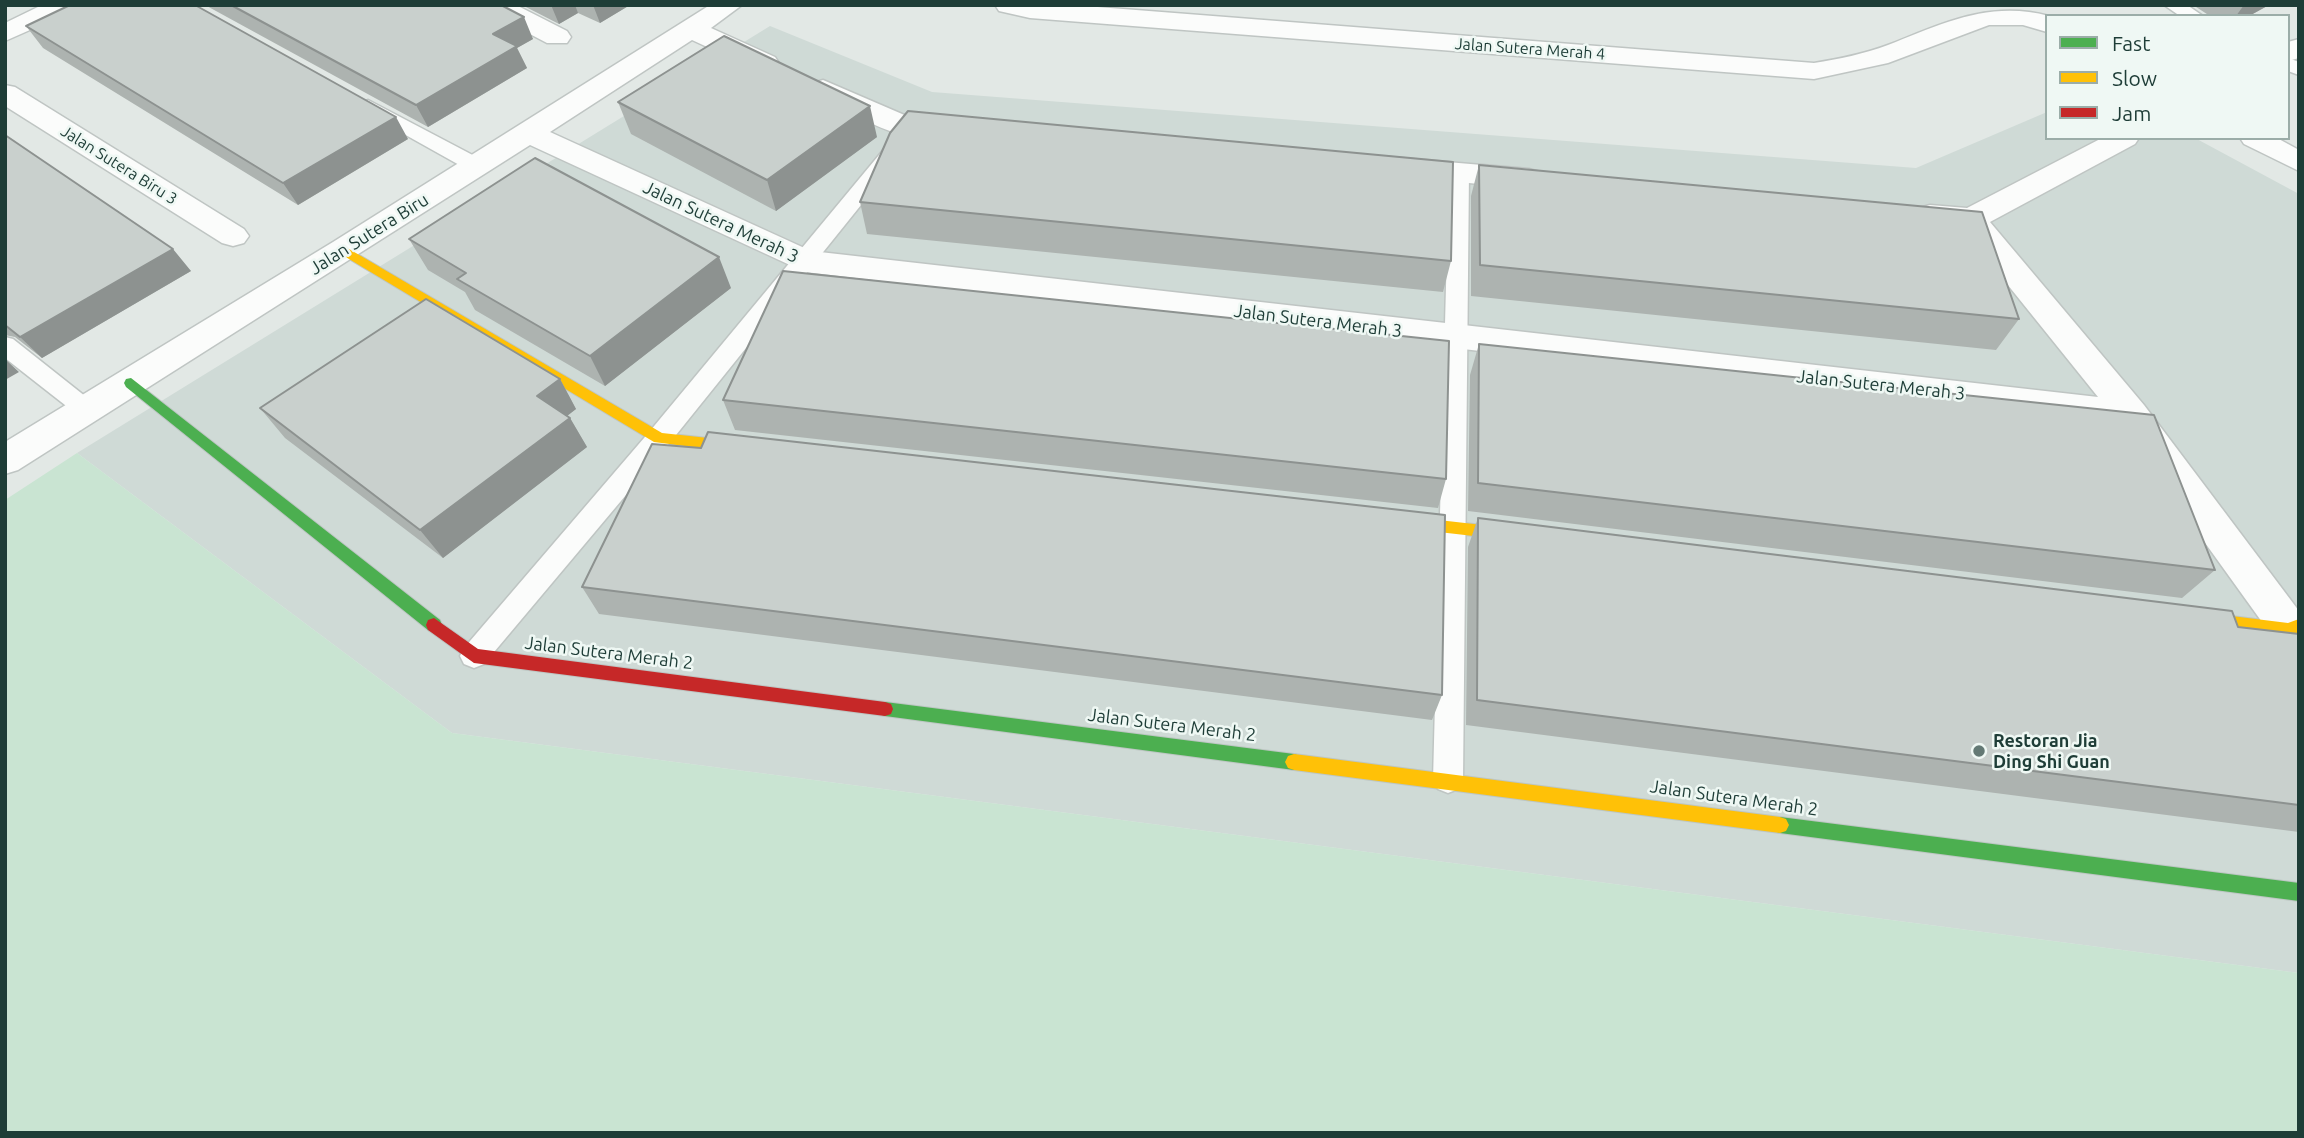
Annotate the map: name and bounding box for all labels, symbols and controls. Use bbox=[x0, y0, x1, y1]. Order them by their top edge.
legend bbox=[2045, 14, 2290, 140]
text: Fast bbox=[2112, 31, 2150, 55]
street label: Jalan Sutera Merah 4 bbox=[1454, 34, 1606, 64]
text: Slow bbox=[2112, 66, 2157, 90]
text: Jam bbox=[2112, 101, 2151, 125]
street label: Jalan Sutera Biru 3 bbox=[57, 121, 181, 209]
street label: Jalan Sutera Merah 3 bbox=[640, 176, 802, 268]
street label: Jalan Sutera Biru bbox=[305, 189, 433, 279]
street label: Jalan Sutera Merah 3 bbox=[1233, 300, 1403, 342]
street label: Jalan Sutera Merah 3 bbox=[1796, 365, 1966, 405]
street label: Jalan Sutera Merah 2 bbox=[524, 632, 694, 674]
street label: Jalan Sutera Merah 2 bbox=[1087, 704, 1257, 746]
place label: Restoran Jia Ding Shi Guan bbox=[1993, 730, 2110, 772]
marker: Restoran Jia Ding Shi Guan bbox=[1971, 743, 1987, 759]
street label: Jalan Sutera Merah 2 bbox=[1649, 776, 1819, 820]

